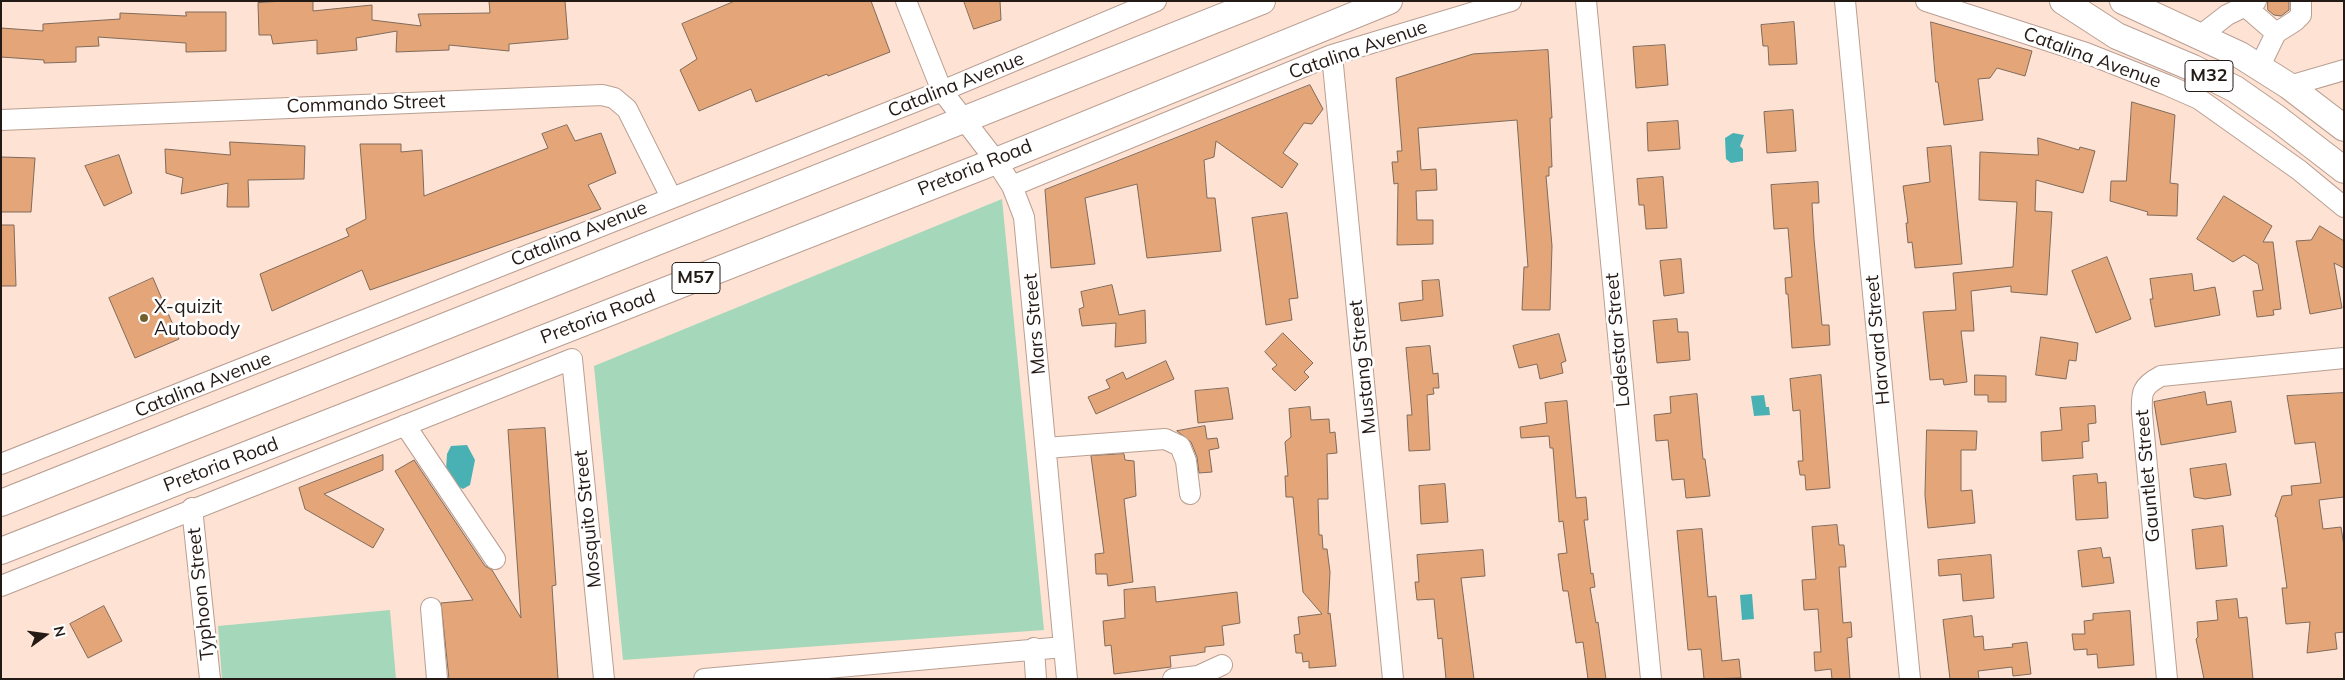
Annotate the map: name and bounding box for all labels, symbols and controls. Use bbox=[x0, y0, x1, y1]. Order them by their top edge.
street label: Catalina Avenue bbox=[1286, 16, 1430, 84]
street label: Catalina Avenue bbox=[2020, 23, 2164, 93]
street label: Catalina Avenue bbox=[885, 47, 1027, 123]
road number: M32 bbox=[2185, 60, 2233, 92]
street label: Commando Street bbox=[286, 90, 446, 118]
street label: Pretoria Road bbox=[915, 135, 1035, 201]
street label: Catalina Avenue bbox=[508, 196, 650, 272]
road number: M57 bbox=[672, 262, 720, 294]
street label: Mars Street bbox=[1019, 272, 1051, 376]
street label: Lodestar Street bbox=[1601, 272, 1635, 408]
street label: Harvard Street bbox=[1861, 274, 1895, 406]
street label: Pretoria Road bbox=[537, 285, 659, 349]
place label: X-quizit Autobody bbox=[154, 296, 240, 340]
street label: Mustang Street bbox=[1345, 299, 1381, 435]
marker: X-quizit Autobody bbox=[138, 312, 150, 324]
street label: Catalina Avenue bbox=[132, 347, 274, 423]
street label: Gauntlet Street bbox=[2131, 409, 2165, 543]
street label: Pretoria Road bbox=[160, 433, 282, 497]
street label: Mosquito Street bbox=[569, 449, 607, 589]
street label: Typhoon Street bbox=[183, 527, 219, 661]
north arrow bbox=[20, 610, 70, 660]
text: N bbox=[50, 624, 70, 639]

